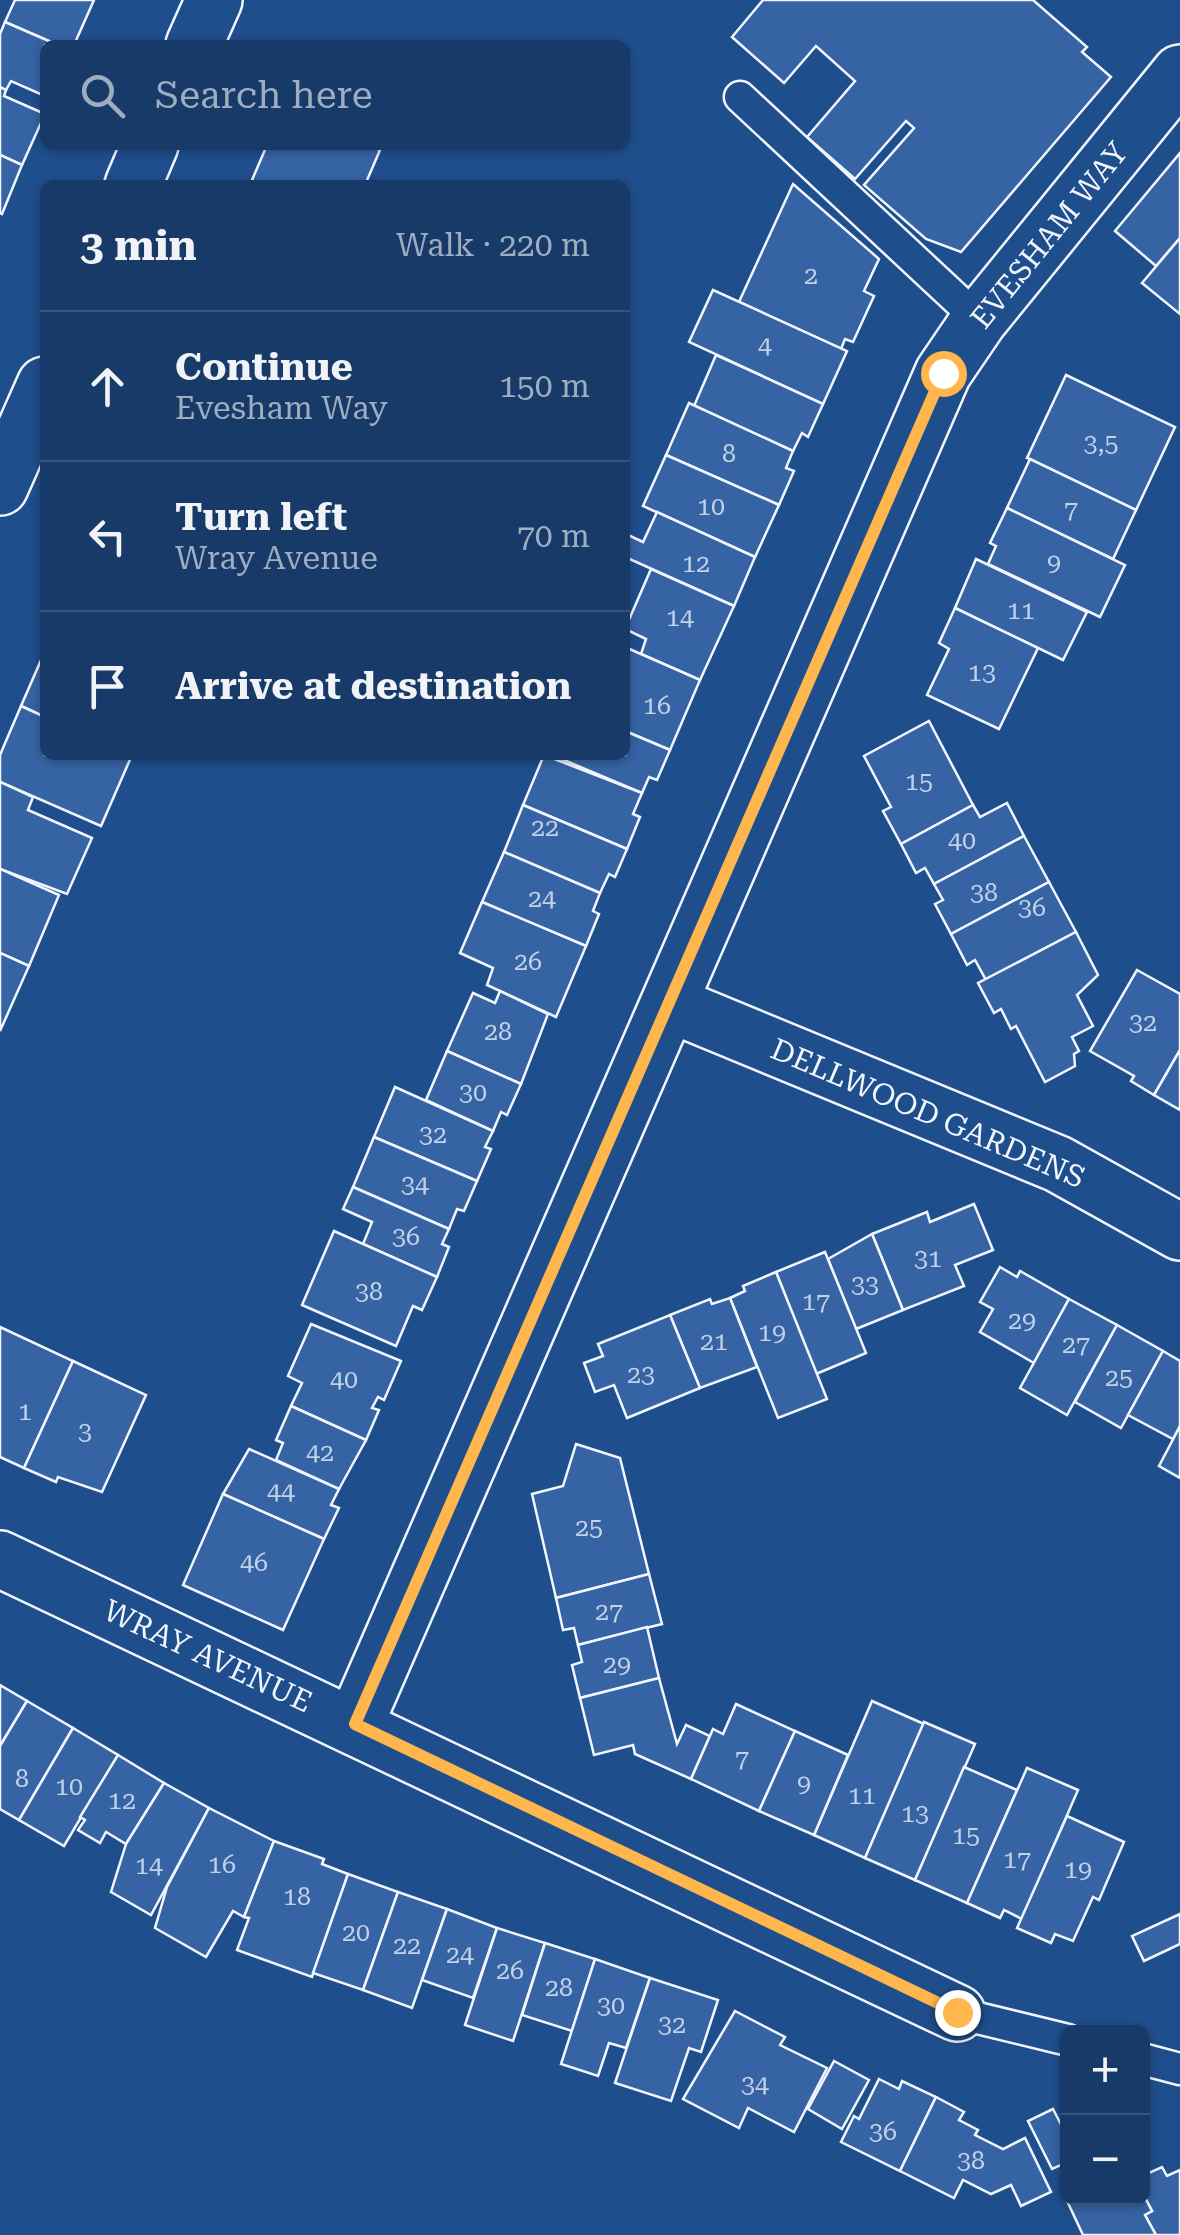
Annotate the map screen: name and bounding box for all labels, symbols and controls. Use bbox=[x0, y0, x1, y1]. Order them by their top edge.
search box bbox=[40, 40, 630, 150]
icon: search bbox=[75, 68, 130, 123]
text: Search here bbox=[155, 73, 373, 117]
street label: EVESHAM WAY bbox=[963, 134, 1135, 335]
text: 3 min bbox=[80, 221, 197, 270]
text: Walk · 220 m bbox=[396, 226, 590, 264]
house number: 2 bbox=[804, 261, 818, 290]
house number: 4 bbox=[758, 331, 772, 360]
text: Continue bbox=[175, 345, 353, 389]
route start bbox=[921, 351, 967, 397]
icon: ahead bbox=[80, 359, 135, 414]
text: 150 m bbox=[499, 367, 590, 405]
text: Evesham Way bbox=[175, 389, 388, 427]
house number: 3,5 bbox=[1084, 429, 1118, 458]
house number: 8 bbox=[722, 439, 736, 468]
house number: 10 bbox=[697, 492, 725, 521]
text: Turn left bbox=[175, 495, 347, 539]
house number: 7 bbox=[1064, 495, 1078, 524]
icon: left bbox=[80, 509, 135, 564]
text: 70 m bbox=[517, 517, 590, 555]
text: Wray Avenue bbox=[175, 539, 378, 577]
house number: 9 bbox=[1047, 548, 1061, 577]
house number: 12 bbox=[682, 549, 710, 578]
house number: 11 bbox=[1007, 596, 1035, 625]
house number: 14 bbox=[666, 603, 694, 632]
house number: 13 bbox=[968, 658, 996, 687]
icon: arrive bbox=[80, 659, 135, 714]
text: Arrive at destination bbox=[175, 664, 571, 708]
house number: 16 bbox=[643, 691, 671, 720]
house number: 15 bbox=[905, 767, 933, 796]
house number: 22 bbox=[531, 813, 559, 842]
house number: 40 bbox=[948, 826, 976, 855]
house number: 38 bbox=[970, 878, 998, 907]
house number: 24 bbox=[528, 884, 556, 913]
house number: 36 bbox=[1018, 893, 1046, 922]
house number: 26 bbox=[514, 947, 542, 976]
house number: 32 bbox=[1129, 1008, 1157, 1037]
house number: 28 bbox=[484, 1017, 512, 1046]
street label: DELLWOOD GARDENS bbox=[766, 1031, 1090, 1195]
house number: 30 bbox=[459, 1078, 487, 1107]
house number: 32 bbox=[419, 1120, 447, 1149]
house number: 34 bbox=[401, 1170, 429, 1199]
house number: 36 bbox=[392, 1222, 420, 1251]
house number: 31 bbox=[914, 1244, 942, 1273]
house number: 33 bbox=[851, 1270, 879, 1299]
house number: 38 bbox=[355, 1277, 383, 1306]
house number: 17 bbox=[802, 1287, 830, 1316]
house number: 29 bbox=[1008, 1306, 1036, 1335]
house number: 19 bbox=[758, 1318, 786, 1347]
house number: 21 bbox=[700, 1327, 728, 1356]
house number: 27 bbox=[1062, 1330, 1090, 1359]
house number: 23 bbox=[627, 1360, 655, 1389]
house number: 25 bbox=[1105, 1363, 1133, 1392]
house number: 40 bbox=[330, 1365, 358, 1394]
house number: 1 bbox=[18, 1397, 32, 1426]
house number: 3 bbox=[78, 1417, 92, 1446]
house number: 42 bbox=[306, 1438, 334, 1467]
house number: 44 bbox=[267, 1477, 295, 1506]
house number: 25 bbox=[575, 1513, 603, 1542]
house number: 46 bbox=[240, 1548, 268, 1577]
street label: WRAY AVENUE bbox=[98, 1592, 318, 1720]
house number: 27 bbox=[595, 1597, 623, 1626]
house number: 29 bbox=[603, 1650, 631, 1679]
house number: 7 bbox=[735, 1744, 749, 1773]
house number: 8 bbox=[15, 1764, 29, 1793]
house number: 9 bbox=[797, 1769, 811, 1798]
house number: 10 bbox=[55, 1772, 83, 1801]
house number: 11 bbox=[848, 1781, 876, 1810]
house number: 12 bbox=[108, 1786, 136, 1815]
house number: 13 bbox=[901, 1799, 929, 1828]
house number: 15 bbox=[952, 1821, 980, 1850]
house number: 17 bbox=[1003, 1845, 1031, 1874]
house number: 16 bbox=[208, 1850, 236, 1879]
house number: 14 bbox=[135, 1851, 163, 1880]
house number: 19 bbox=[1064, 1855, 1092, 1884]
house number: 18 bbox=[283, 1882, 311, 1911]
house number: 20 bbox=[342, 1918, 370, 1947]
house number: 22 bbox=[393, 1931, 421, 1960]
house number: 24 bbox=[446, 1940, 474, 1969]
house number: 26 bbox=[496, 1956, 524, 1985]
house number: 28 bbox=[545, 1973, 573, 2002]
route end bbox=[935, 1990, 981, 2036]
house number: 30 bbox=[597, 1991, 625, 2020]
house number: 32 bbox=[658, 2010, 686, 2039]
map controls bbox=[1060, 2025, 1150, 2205]
button: + bbox=[1060, 2025, 1150, 2115]
house number: 34 bbox=[741, 2070, 769, 2099]
button: − bbox=[1060, 2115, 1150, 2205]
house number: 36 bbox=[869, 2117, 897, 2146]
house number: 38 bbox=[957, 2146, 985, 2175]

